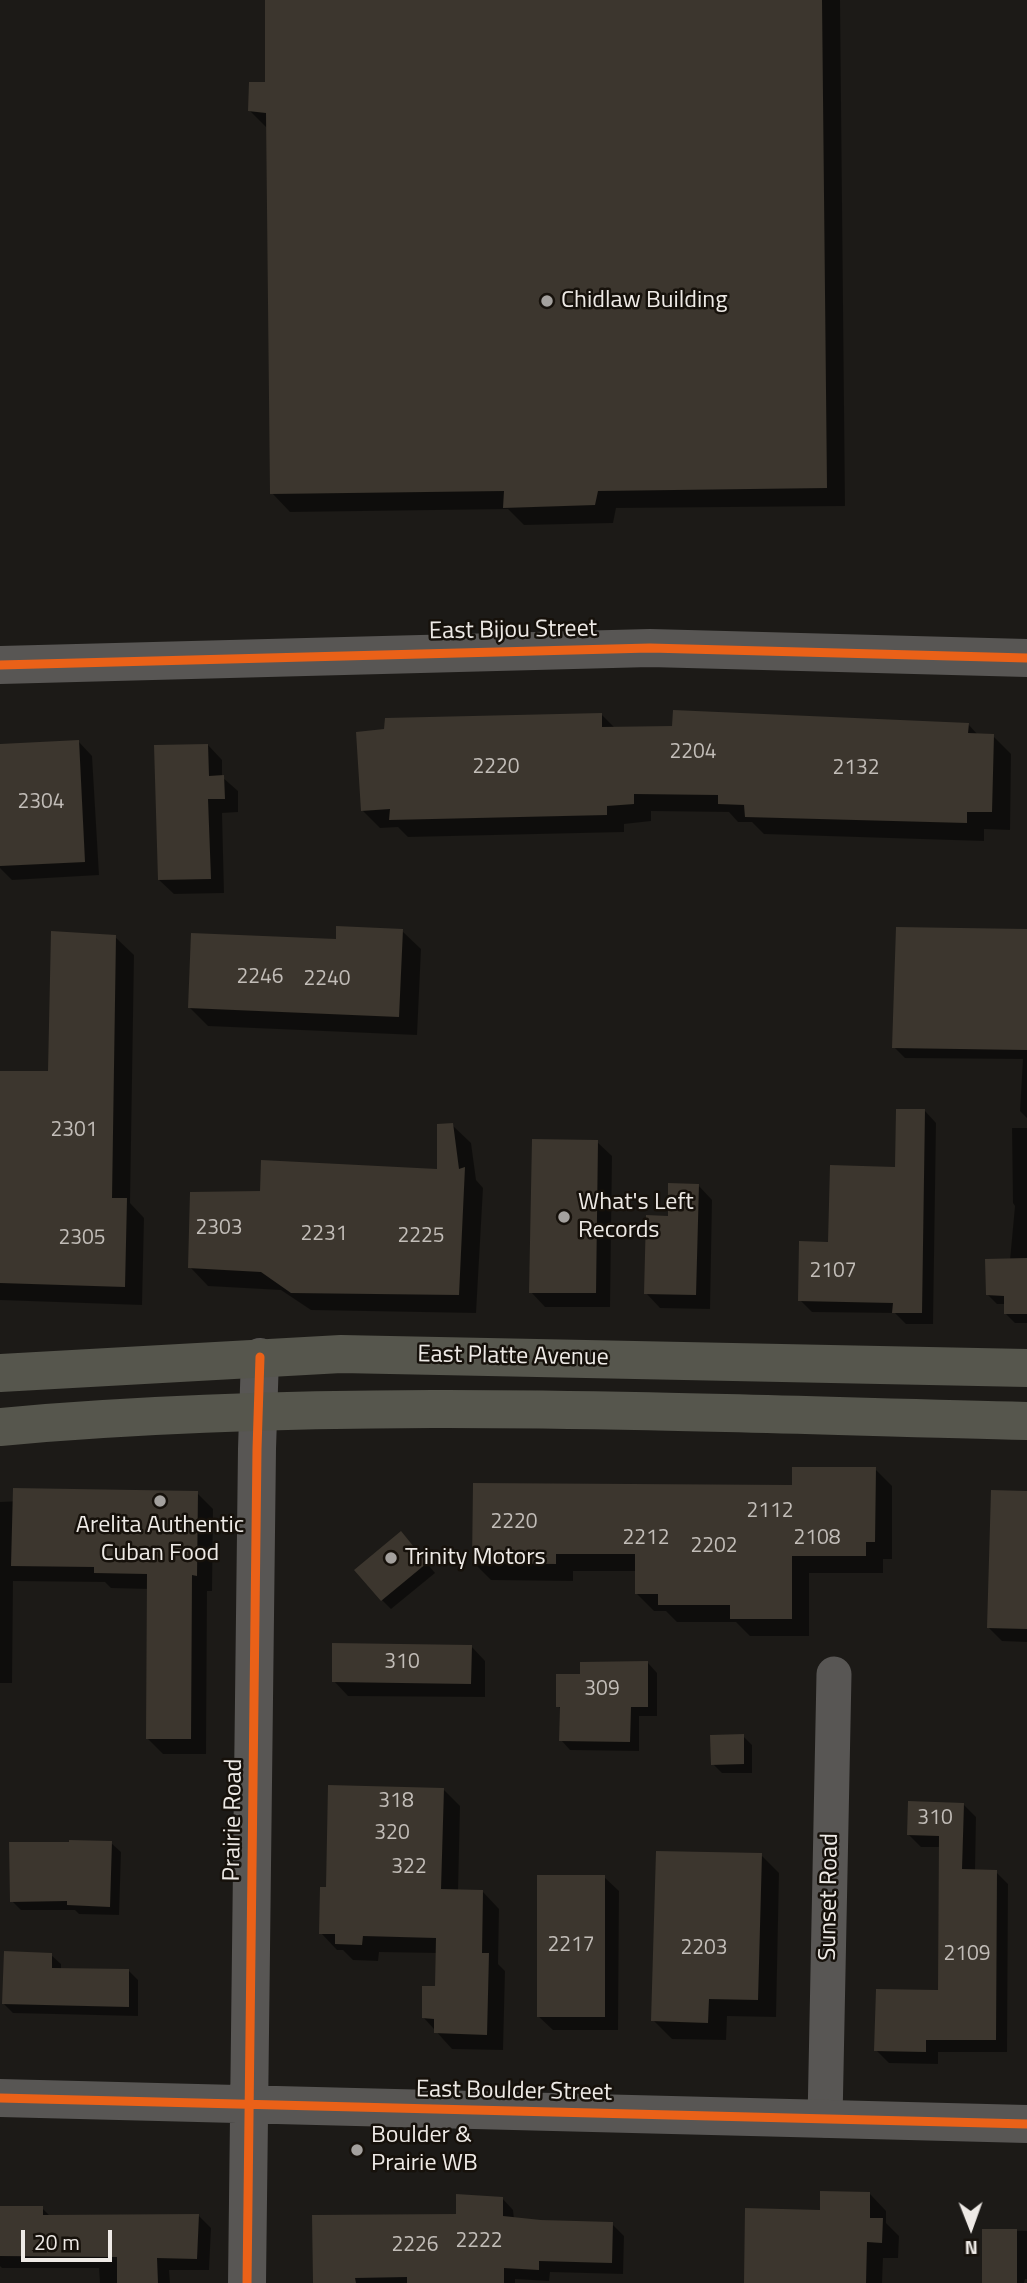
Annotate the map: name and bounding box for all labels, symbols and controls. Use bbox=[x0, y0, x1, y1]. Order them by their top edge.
place label: Chidlaw Building bbox=[561, 287, 728, 315]
marker: Chidlaw Building bbox=[539, 293, 555, 309]
street label: East Bijou Street bbox=[429, 615, 597, 647]
house number: 2204 bbox=[669, 740, 717, 766]
house number: 2220 bbox=[472, 755, 520, 781]
house number: 2132 bbox=[832, 756, 880, 782]
house number: 2304 bbox=[17, 790, 65, 816]
house number: 2246 bbox=[236, 965, 284, 991]
house number: 2240 bbox=[303, 967, 351, 993]
house number: 2301 bbox=[50, 1118, 98, 1144]
place label: What's Left Records bbox=[578, 1189, 694, 1245]
marker: What's Left Records bbox=[556, 1209, 572, 1225]
house number: 2303 bbox=[195, 1216, 243, 1242]
house number: 2231 bbox=[300, 1222, 348, 1248]
house number: 2225 bbox=[397, 1224, 445, 1250]
house number: 2305 bbox=[58, 1226, 106, 1252]
house number: 2107 bbox=[809, 1259, 857, 1285]
street label: East Platte Avenue bbox=[417, 1341, 609, 1373]
marker: Arelita Authentic Cuban Food bbox=[152, 1493, 168, 1509]
house number: 2112 bbox=[746, 1499, 794, 1525]
house number: 2220 bbox=[490, 1510, 538, 1536]
place label: Arelita Authentic Cuban Food bbox=[76, 1512, 244, 1568]
house number: 2212 bbox=[622, 1526, 670, 1552]
house number: 2108 bbox=[793, 1526, 841, 1552]
house number: 2202 bbox=[690, 1534, 738, 1560]
place label: Trinity Motors bbox=[405, 1544, 546, 1572]
marker: Trinity Motors bbox=[383, 1550, 399, 1566]
house number: 310 bbox=[384, 1650, 420, 1676]
house number: 309 bbox=[584, 1677, 620, 1703]
street label: Prairie Road bbox=[219, 1758, 249, 1882]
house number: 318 bbox=[378, 1789, 414, 1815]
house number: 310 bbox=[917, 1806, 953, 1832]
house number: 320 bbox=[374, 1821, 410, 1847]
street label: Sunset Road bbox=[814, 1833, 846, 1961]
house number: 322 bbox=[391, 1855, 427, 1881]
house number: 2217 bbox=[547, 1933, 595, 1959]
house number: 2203 bbox=[680, 1936, 728, 1962]
house number: 2109 bbox=[943, 1942, 991, 1968]
street label: East Boulder Street bbox=[416, 2076, 612, 2108]
place label: Boulder & Prairie WB bbox=[371, 2122, 478, 2178]
marker: Boulder & Prairie WB bbox=[349, 2142, 365, 2158]
north arrow bbox=[936, 2192, 1006, 2262]
scale bar bbox=[24, 2216, 116, 2260]
text: 20 m bbox=[34, 2226, 80, 2258]
house number: 2222 bbox=[455, 2229, 503, 2255]
house number: 2226 bbox=[391, 2233, 439, 2259]
text: N bbox=[965, 2234, 978, 2263]

